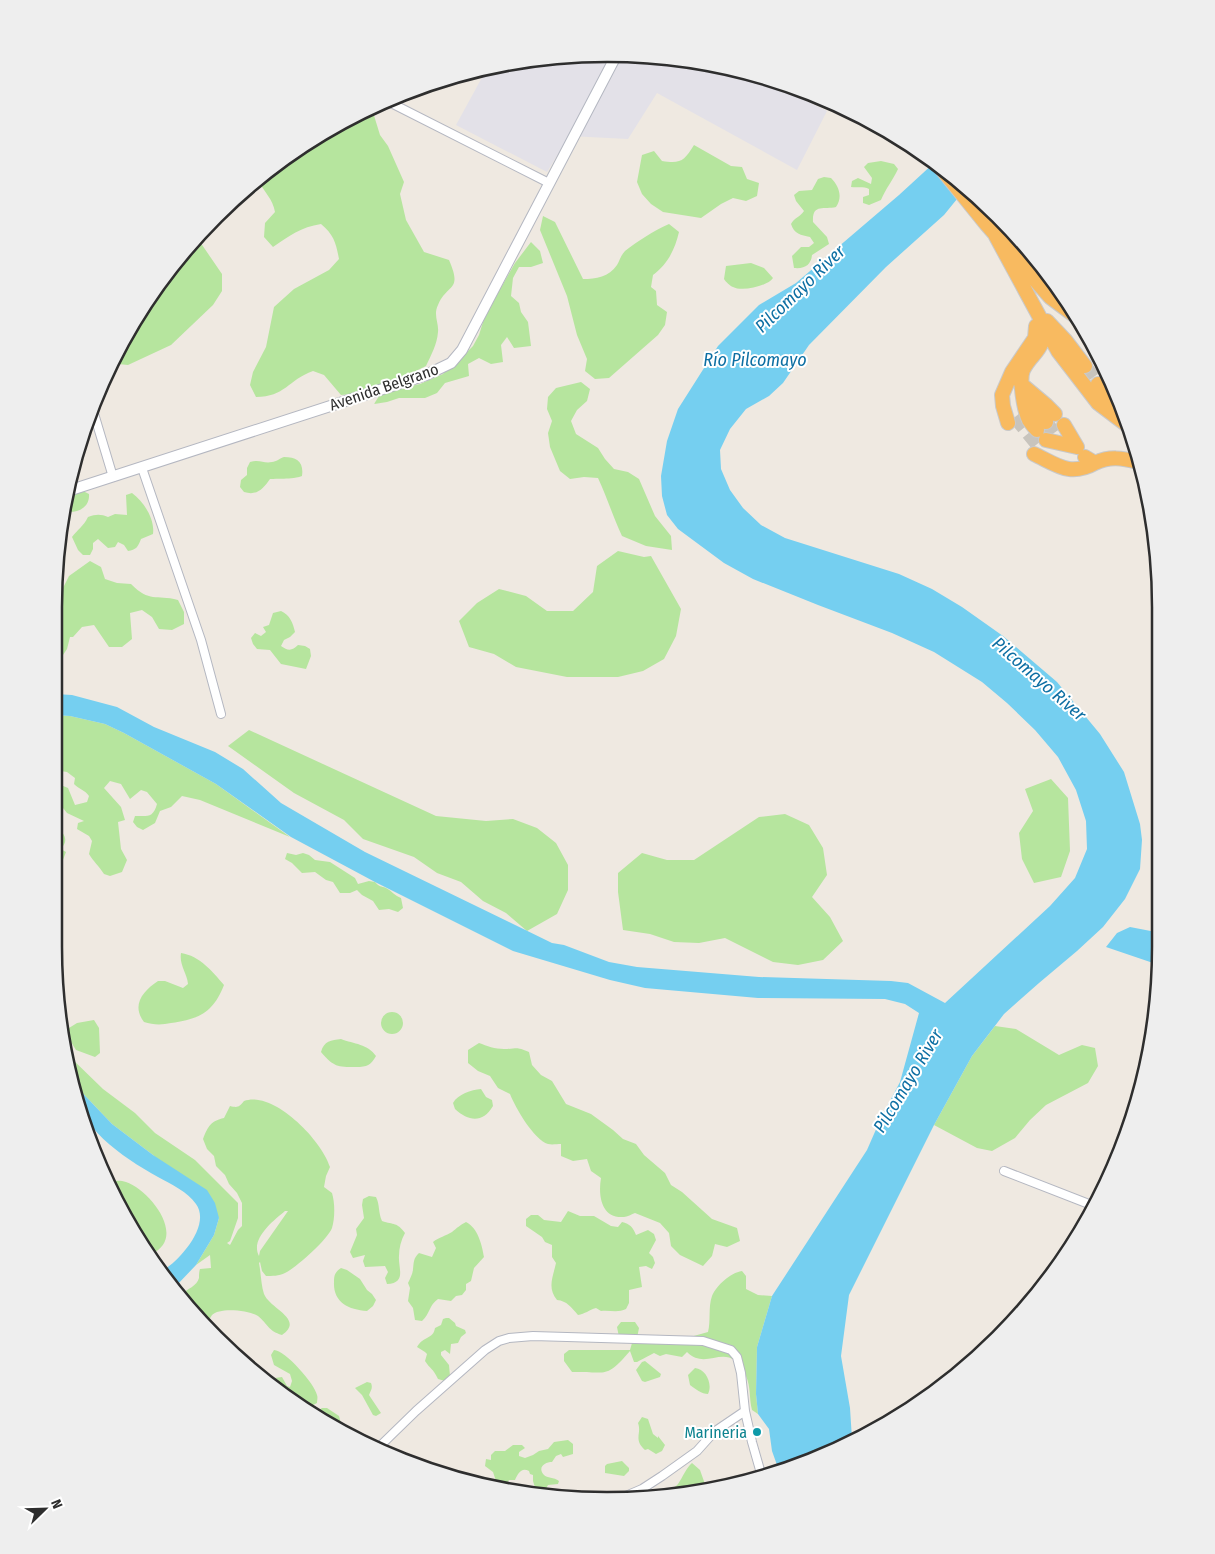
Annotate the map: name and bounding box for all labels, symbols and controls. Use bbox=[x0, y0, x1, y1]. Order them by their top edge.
water label: Pilcomayo River bbox=[750, 240, 850, 337]
water label: Río Pilcomayo bbox=[703, 349, 807, 371]
street label: Avenida Belgrano bbox=[327, 359, 441, 415]
water label: Pilcomayo River bbox=[988, 632, 1091, 726]
water label: Pilcomayo River bbox=[869, 1025, 948, 1137]
place label: Marineria bbox=[684, 1423, 747, 1442]
marker: Marineria bbox=[751, 1426, 763, 1438]
north arrow bbox=[20, 1484, 70, 1534]
text: N bbox=[47, 1497, 66, 1511]

